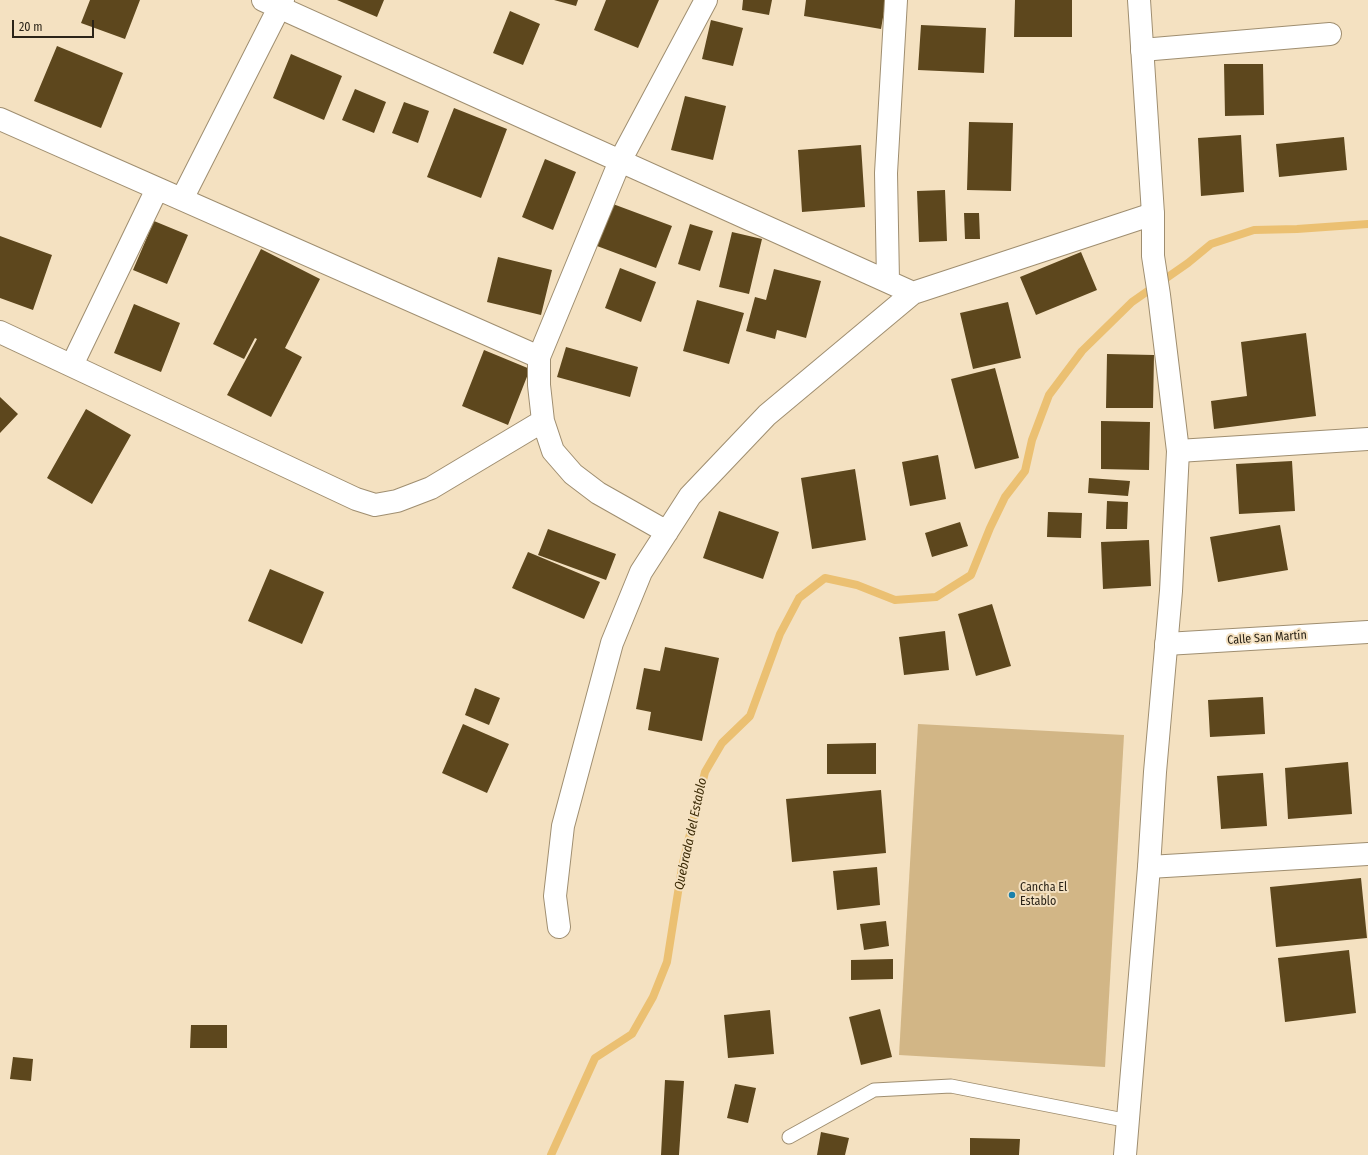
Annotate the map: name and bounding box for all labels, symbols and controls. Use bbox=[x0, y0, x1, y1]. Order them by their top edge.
scale bar bbox=[14, 12, 96, 38]
text: 20 m bbox=[19, 20, 43, 34]
street label: Calle San Martín bbox=[1227, 628, 1307, 648]
water label: Quebrada del Establo bbox=[671, 777, 711, 891]
place label: Cancha El Establo bbox=[1020, 881, 1067, 909]
marker: Cancha El Establo bbox=[1007, 890, 1017, 900]

